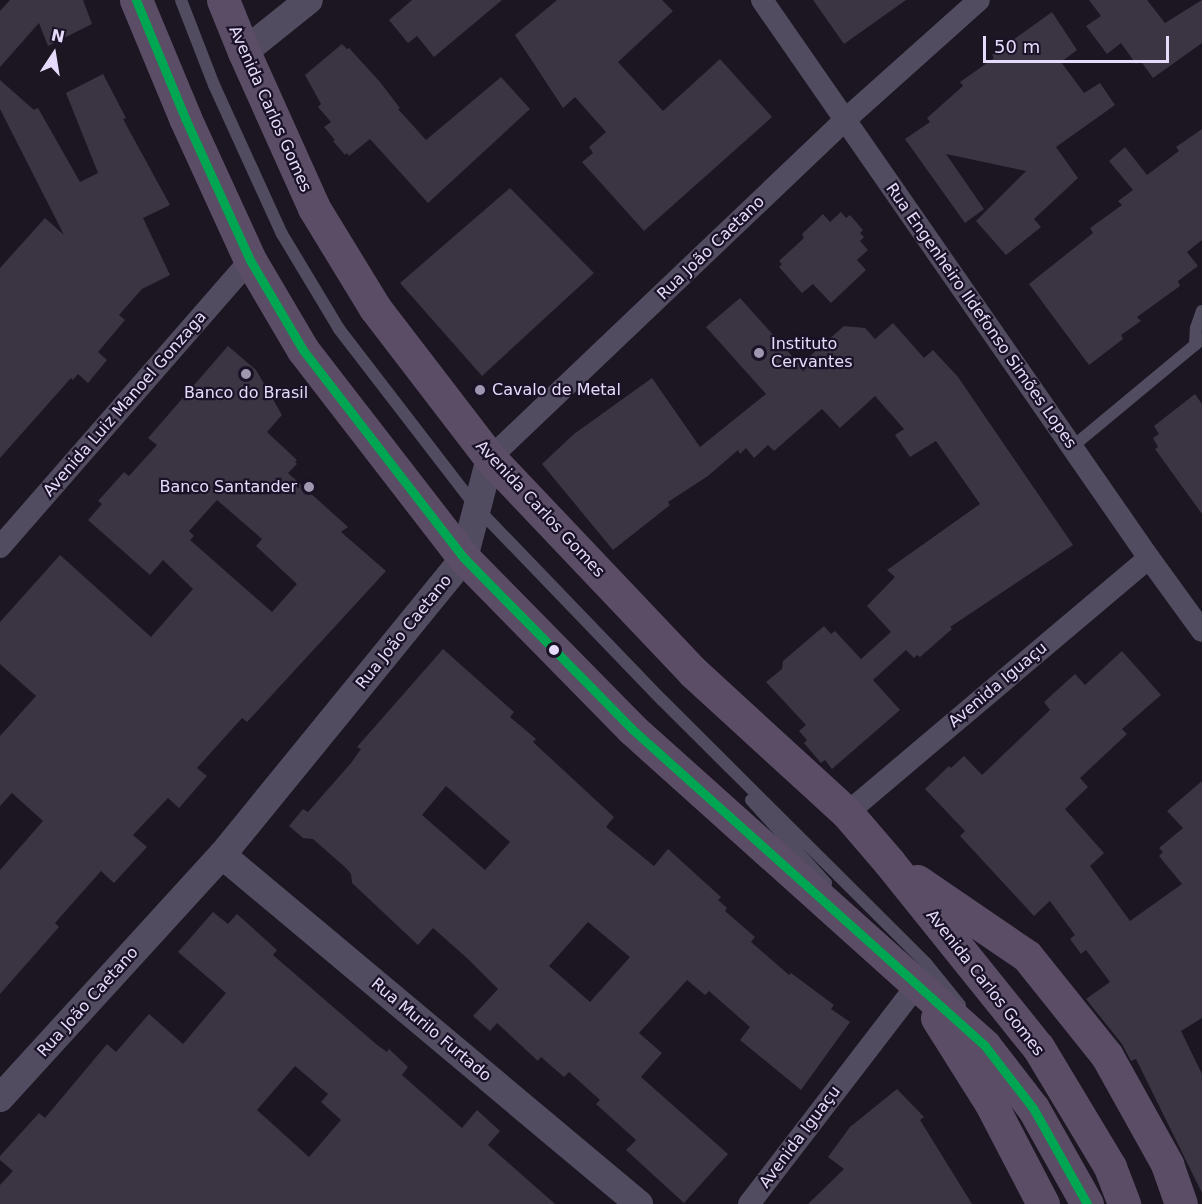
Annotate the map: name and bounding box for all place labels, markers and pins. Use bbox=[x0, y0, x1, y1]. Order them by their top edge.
place label: Instituto Cervantes bbox=[771, 334, 852, 372]
marker: Instituto Cervantes bbox=[752, 346, 766, 360]
marker: Banco do Brasil bbox=[239, 367, 253, 381]
place label: Cavalo de Metal bbox=[492, 380, 621, 400]
place label: Banco do Brasil bbox=[184, 383, 308, 403]
marker: Cavalo de Metal bbox=[473, 383, 487, 397]
place label: Banco Santander bbox=[160, 477, 297, 497]
marker: Banco Santander bbox=[302, 480, 316, 494]
unlabelled marker bbox=[548, 644, 560, 656]

